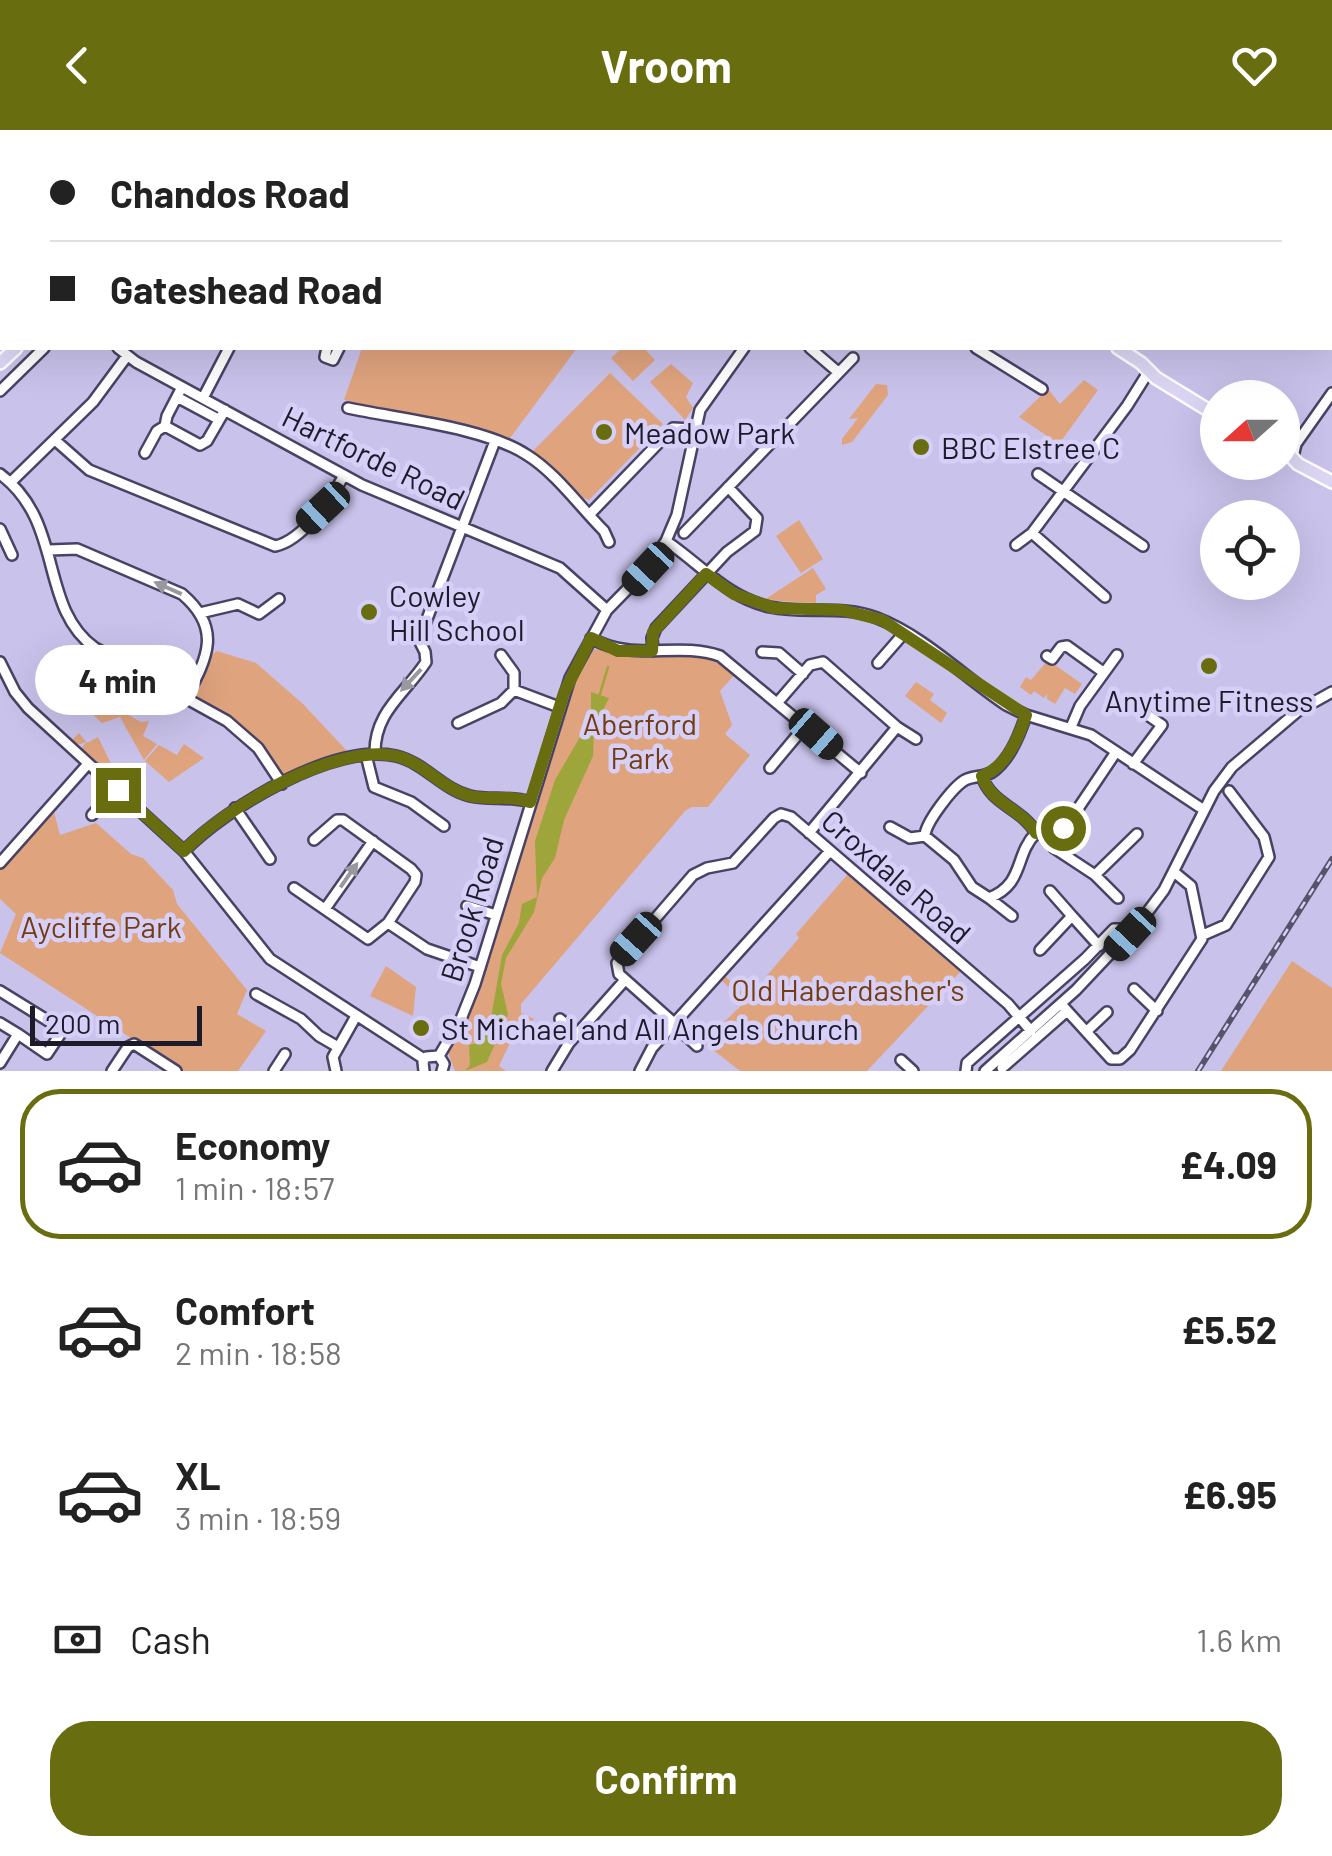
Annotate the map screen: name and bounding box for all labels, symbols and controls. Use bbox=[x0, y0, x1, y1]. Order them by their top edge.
icon: back bbox=[50, 38, 105, 93]
text: Vroom bbox=[600, 38, 732, 92]
icon: heart bbox=[1227, 38, 1282, 93]
text: Chandos Road bbox=[110, 170, 350, 216]
text: Gateshead Road bbox=[110, 266, 383, 312]
north arrow bbox=[1200, 380, 1300, 480]
map controls bbox=[1200, 380, 1300, 600]
street label: Hartforde Road bbox=[277, 397, 471, 517]
place label: Meadow Park bbox=[624, 414, 795, 450]
marker: Meadow Park bbox=[593, 421, 615, 443]
place label: BBC Elstree C bbox=[941, 429, 1120, 465]
marker: BBC Elstree C bbox=[910, 436, 932, 458]
car bbox=[291, 477, 355, 539]
button: locate bbox=[1200, 500, 1300, 600]
car bbox=[617, 537, 679, 601]
place label: Cowley Hill School bbox=[389, 577, 525, 647]
one-way arrow bbox=[153, 580, 182, 597]
marker: Cowley Hill School bbox=[358, 601, 380, 623]
callout: 4 min bbox=[36, 645, 200, 715]
marker: Anytime Fitness bbox=[1198, 655, 1220, 677]
text: 4 min bbox=[78, 661, 157, 699]
one-way arrow bbox=[401, 667, 423, 692]
place label: Anytime Fitness bbox=[1105, 682, 1313, 718]
car bbox=[784, 703, 848, 765]
park label: Aberford Park bbox=[583, 705, 697, 775]
route end bbox=[96, 768, 141, 813]
street label: Croxdale Road bbox=[815, 802, 979, 950]
route start bbox=[1041, 806, 1086, 851]
street label: Brook Road bbox=[432, 832, 510, 986]
one-way arrow bbox=[338, 862, 358, 888]
car bbox=[1099, 902, 1161, 966]
car bbox=[605, 907, 667, 971]
park label: Aycliffe Park bbox=[20, 908, 182, 944]
park label: Old Haberdasher's bbox=[731, 971, 965, 1007]
scale bar bbox=[30, 1001, 202, 1046]
text: 200 m bbox=[45, 1006, 120, 1040]
place label: St Michael and All Angels Church bbox=[441, 1010, 859, 1046]
marker: St Michael and All Angels Church bbox=[410, 1017, 432, 1039]
icon: car bbox=[55, 1119, 145, 1209]
text: Economy bbox=[175, 1122, 330, 1168]
text: £4.09 bbox=[1180, 1141, 1277, 1187]
text: 1 min · 18:57 bbox=[175, 1168, 334, 1206]
icon: car bbox=[55, 1284, 145, 1374]
text: Comfort bbox=[175, 1287, 315, 1333]
text: £5.52 bbox=[1181, 1306, 1277, 1352]
text: 2 min · 18:58 bbox=[175, 1333, 342, 1371]
icon: car bbox=[55, 1449, 145, 1539]
text: XL bbox=[175, 1452, 221, 1498]
text: £6.95 bbox=[1182, 1471, 1277, 1517]
text: 3 min · 18:59 bbox=[175, 1498, 341, 1536]
icon: cash bbox=[50, 1612, 105, 1667]
text: Cash bbox=[130, 1616, 211, 1662]
text: 1.6 km bbox=[1197, 1620, 1282, 1658]
button: Confirm bbox=[50, 1721, 1282, 1836]

